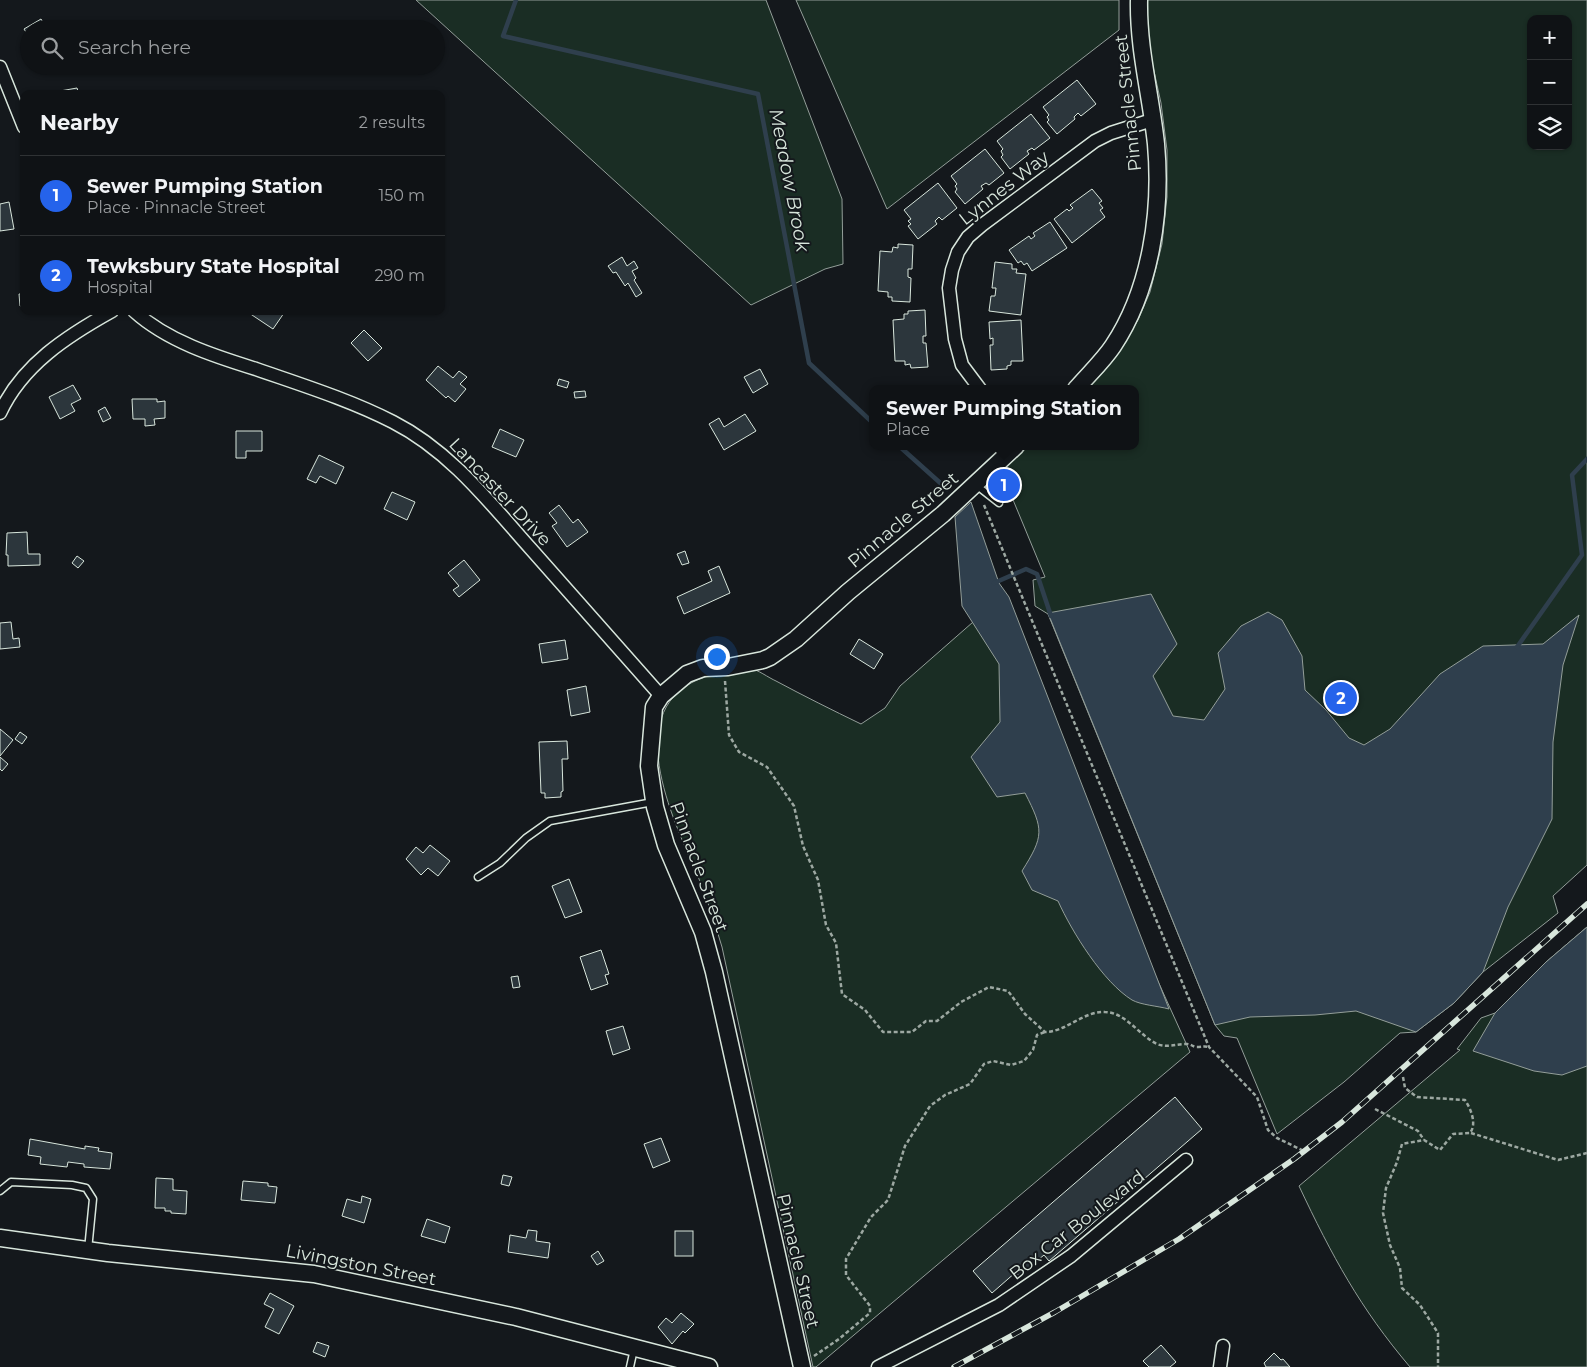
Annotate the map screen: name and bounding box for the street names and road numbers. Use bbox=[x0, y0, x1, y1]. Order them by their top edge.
street label: Pinnacle Street bbox=[1110, 33, 1146, 173]
street label: Lynnes Way bbox=[955, 146, 1054, 230]
street label: Lancaster Drive bbox=[444, 433, 556, 551]
street label: Pinnacle Street bbox=[843, 467, 963, 573]
street label: Pinnacle Street bbox=[665, 799, 733, 935]
street label: Box Car Boulevard bbox=[1005, 1165, 1149, 1285]
street label: Pinnacle Street bbox=[772, 1191, 824, 1331]
street label: Livingston Street bbox=[284, 1240, 438, 1290]

